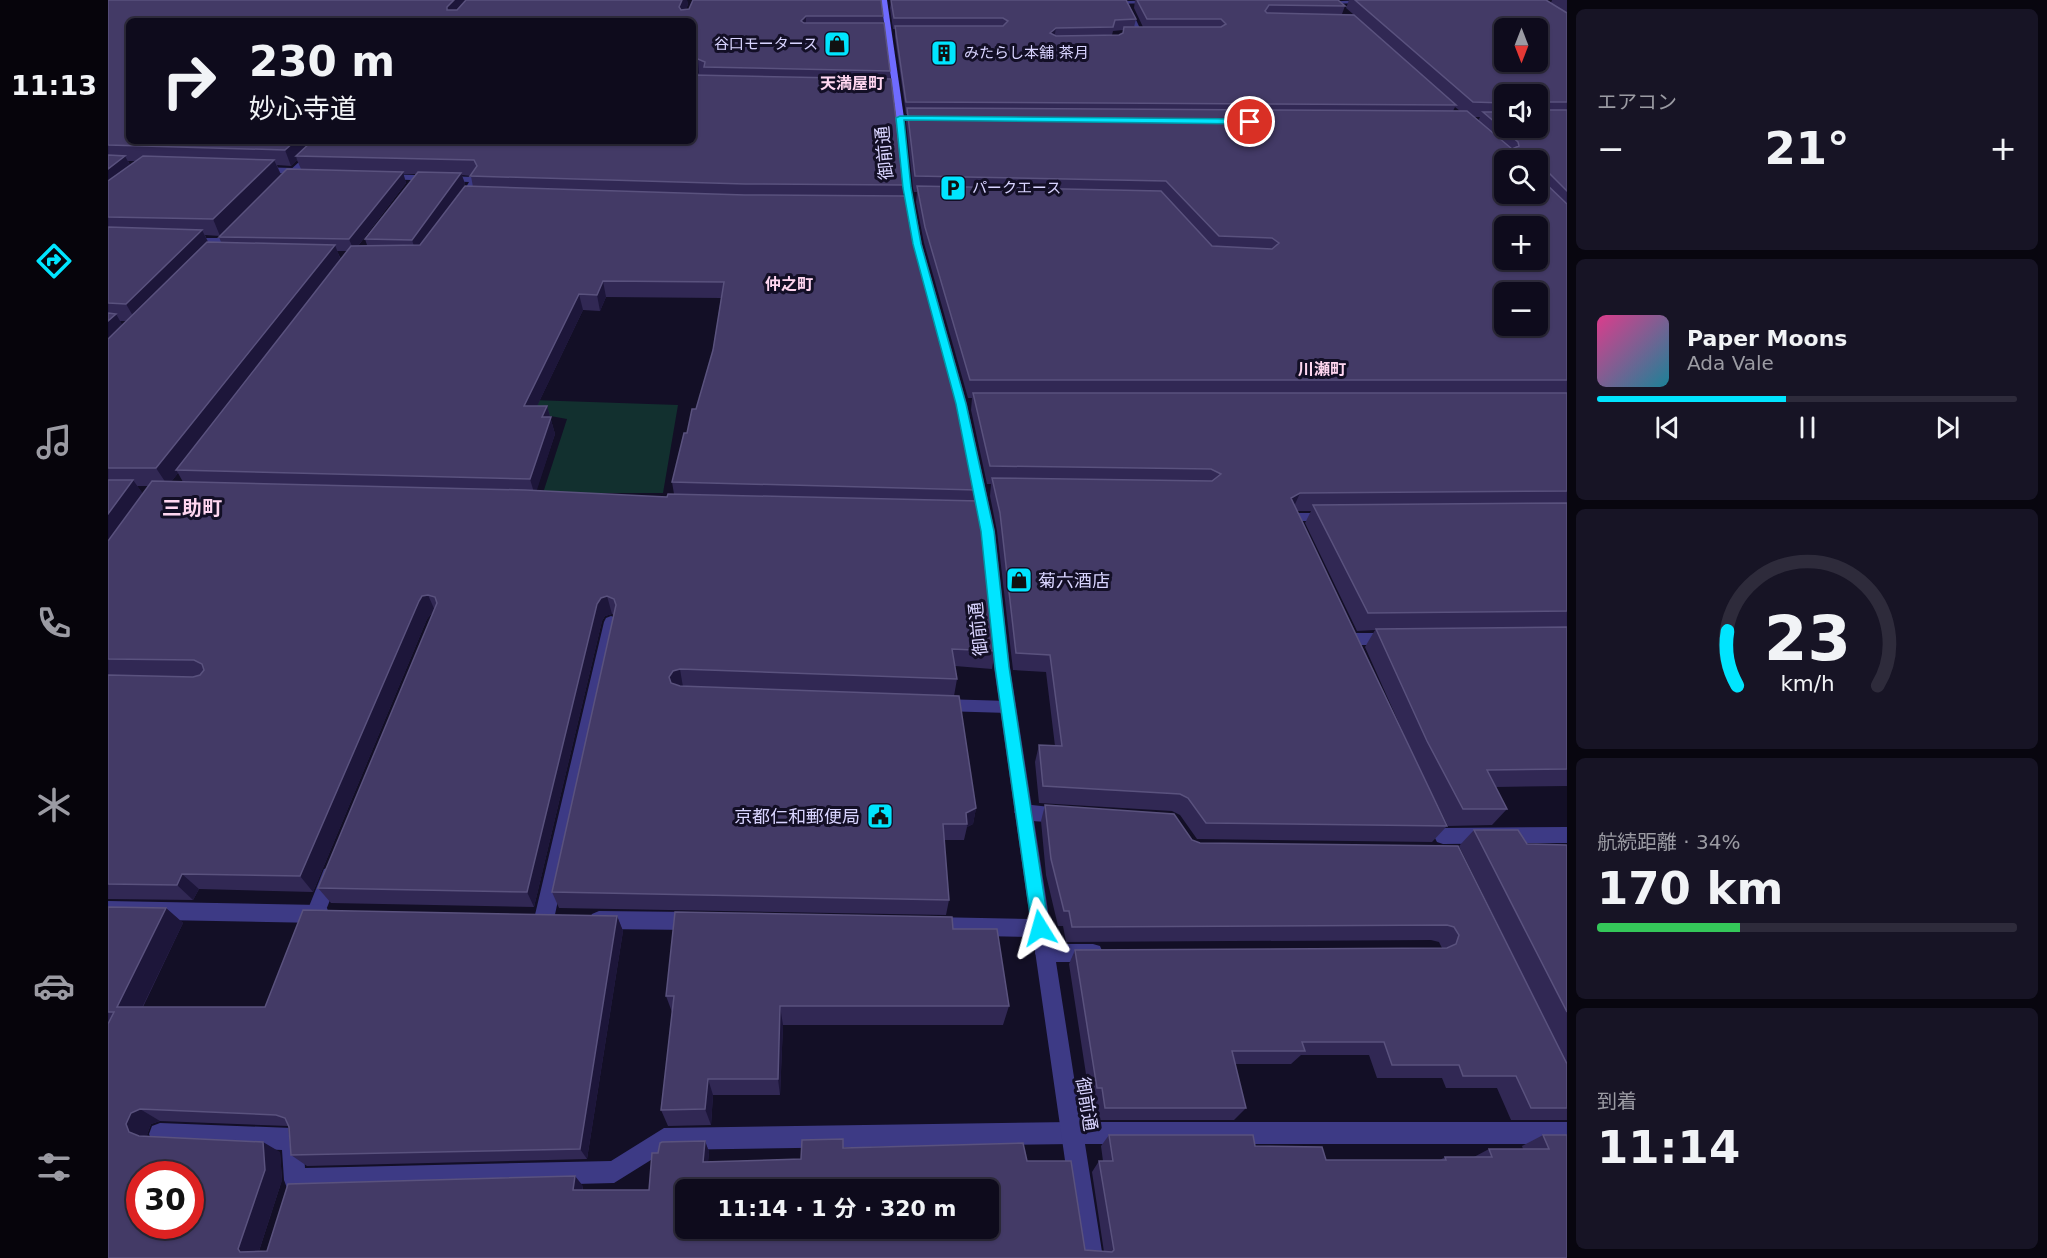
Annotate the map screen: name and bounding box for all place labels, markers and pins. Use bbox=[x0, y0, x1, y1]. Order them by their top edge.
shop icon: 谷口モータース bbox=[822, 29, 852, 59]
place label: 谷口モータース bbox=[714, 35, 818, 53]
building icon: みたらし本舗 茶月 bbox=[929, 38, 959, 68]
place label: みたらし本舗 茶月 bbox=[964, 44, 1089, 62]
pin bbox=[1224, 96, 1275, 147]
parking icon: パークエース bbox=[938, 173, 968, 203]
place label: パークエース bbox=[972, 179, 1061, 197]
shop icon: 菊六酒店 bbox=[1004, 565, 1034, 595]
place label: 菊六酒店 bbox=[1038, 570, 1110, 591]
public building icon: 京都仁和郵便局 bbox=[865, 801, 895, 831]
place label: 京都仁和郵便局 bbox=[734, 806, 860, 827]

